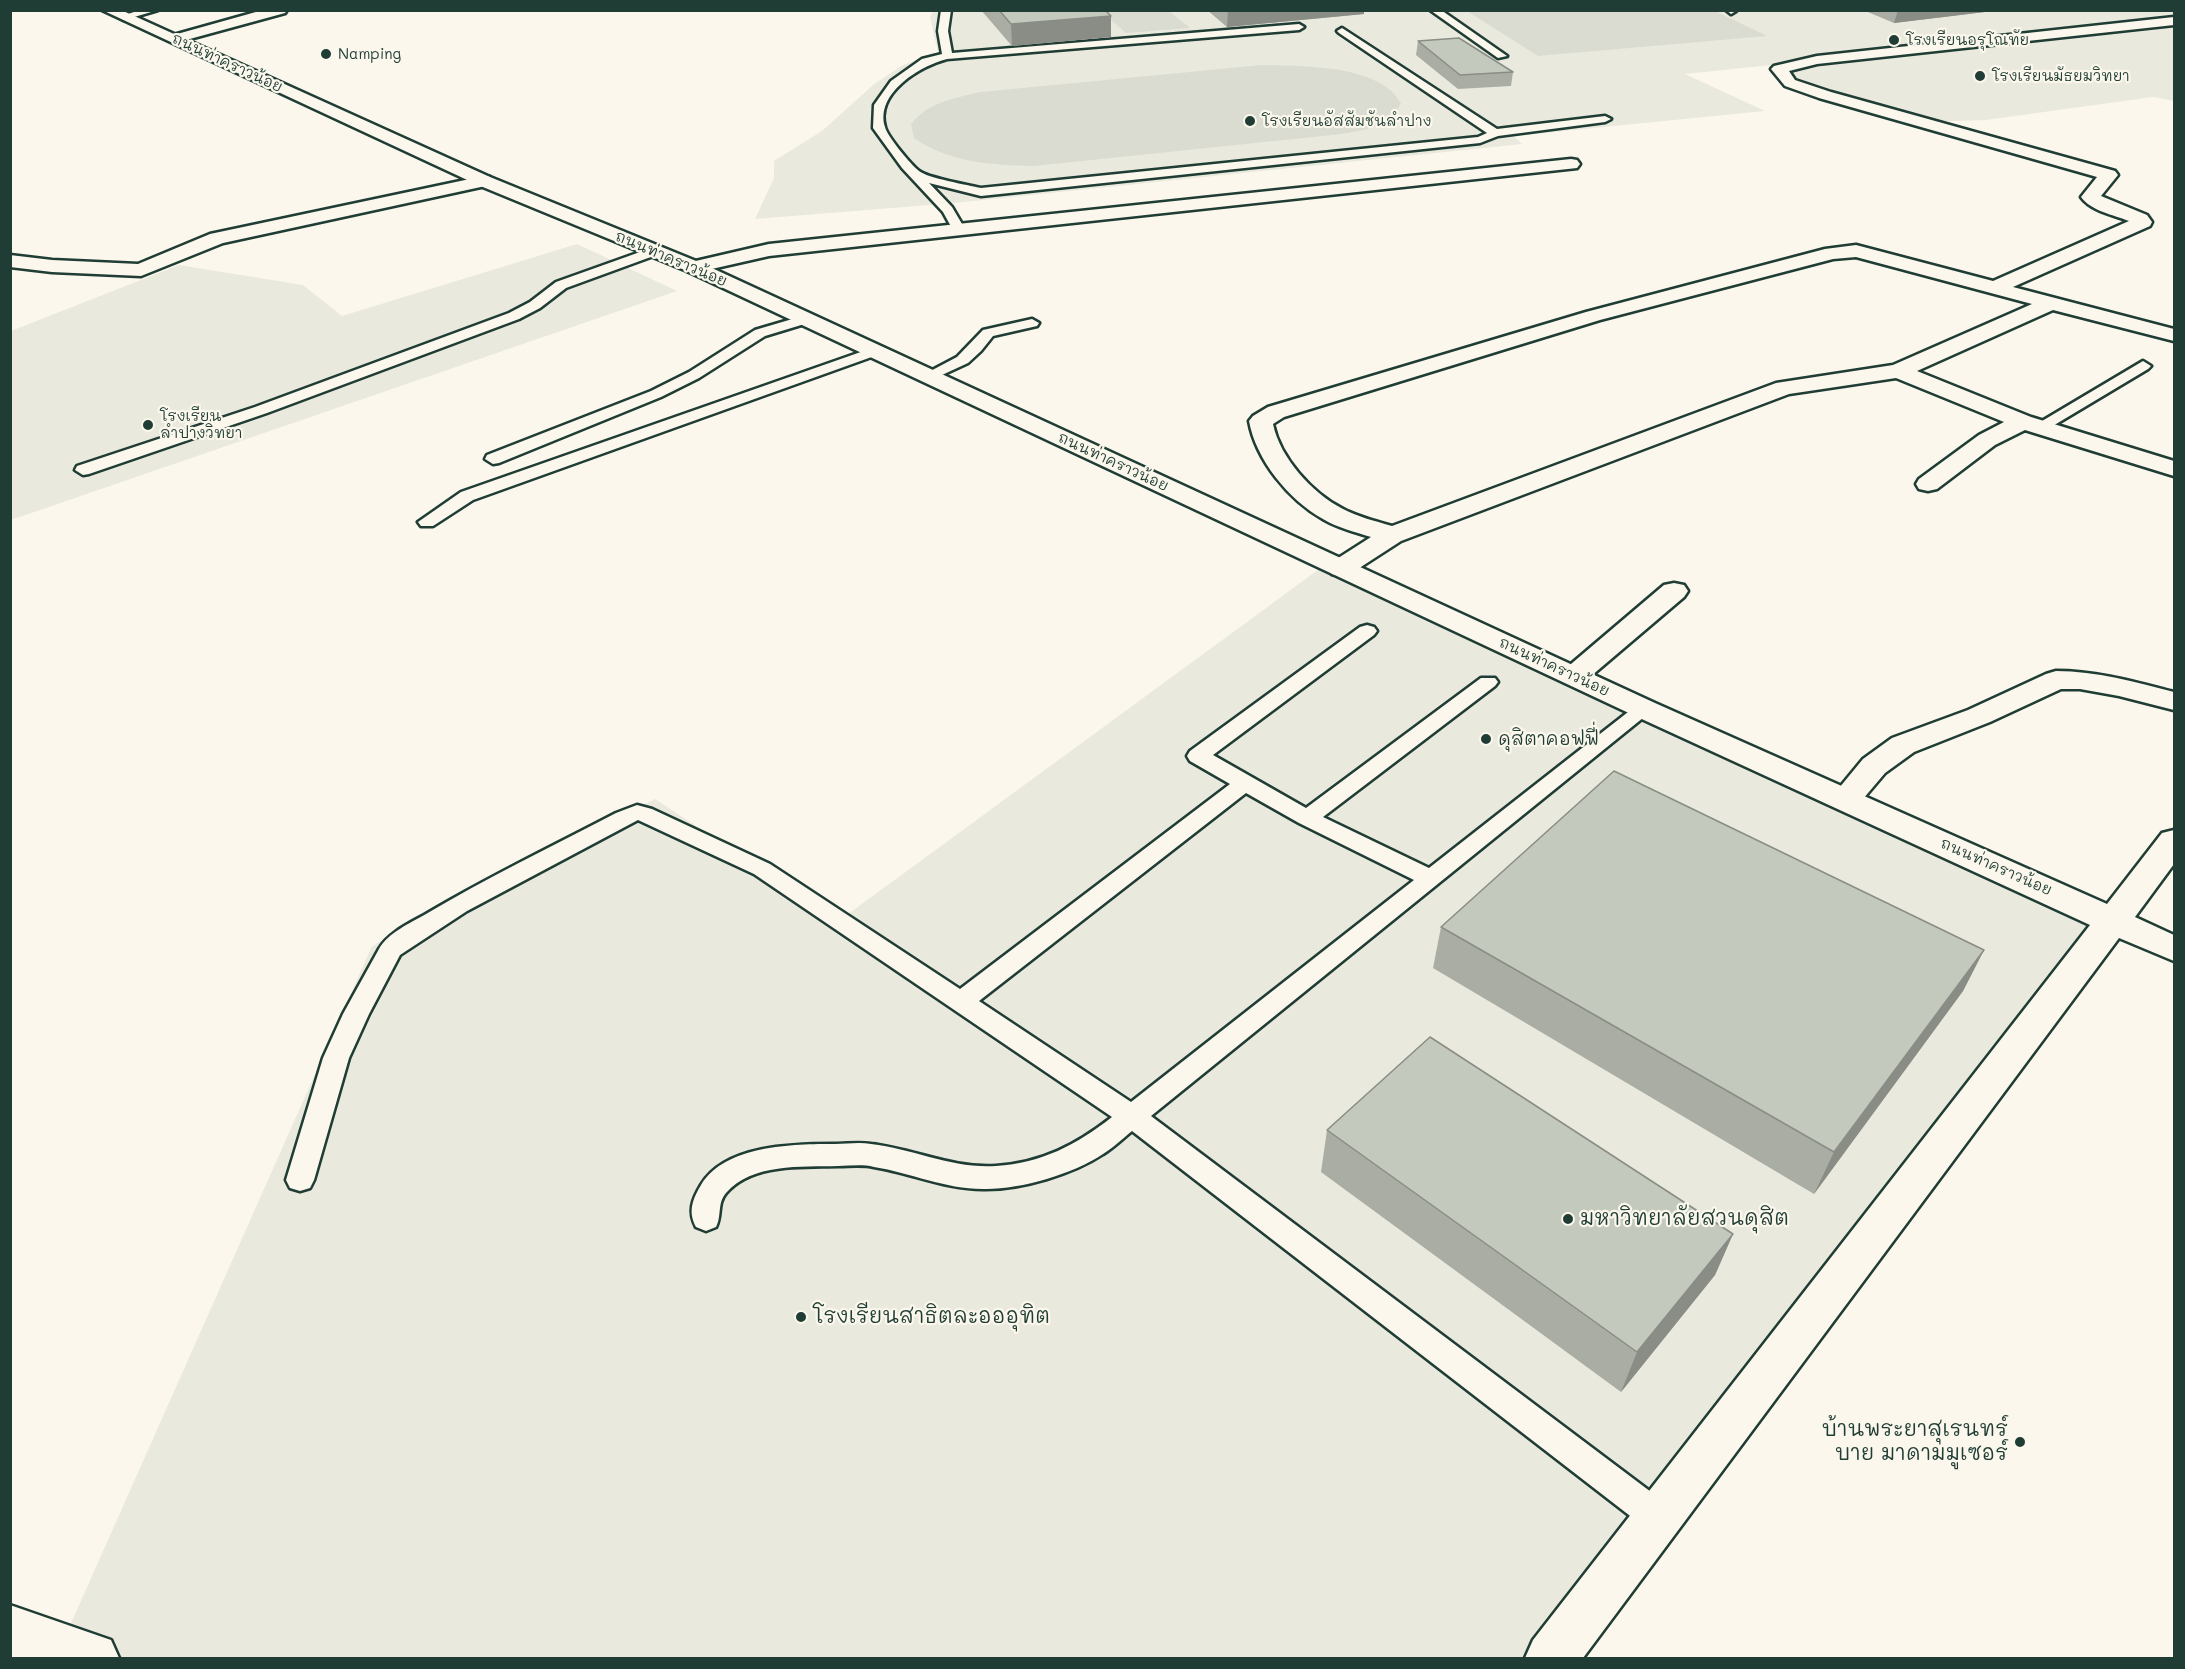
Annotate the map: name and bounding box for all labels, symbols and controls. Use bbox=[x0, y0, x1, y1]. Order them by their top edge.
street label: ถนนท่าคราวน้อย bbox=[169, 29, 285, 97]
place label: โรงเรียนอรุโณทัย bbox=[1906, 31, 2029, 49]
marker: โรงเรียนอรุโณทัย bbox=[1887, 33, 1901, 47]
place label: Namping bbox=[338, 45, 401, 63]
marker: Namping bbox=[319, 47, 333, 61]
place label: โรงเรียนมัธยมวิทยา bbox=[1992, 67, 2130, 85]
marker: โรงเรียนมัธยมวิทยา bbox=[1973, 69, 1987, 83]
place label: โรงเรียนอัสสัมชันลำปาง bbox=[1262, 112, 1431, 130]
marker: โรงเรียนอัสสัมชันลำปาง bbox=[1243, 114, 1257, 128]
street label: ถนนท่าคราวน้อย bbox=[612, 227, 730, 291]
place label: โรงเรียน ลำปางวิทยา bbox=[160, 407, 242, 442]
marker: โรงเรียน ลำปางวิทยา bbox=[141, 418, 155, 432]
street label: ถนนท่าคราวน้อย bbox=[1055, 428, 1171, 496]
street label: ถนนท่าคราวน้อย bbox=[1496, 633, 1612, 701]
place label: ดุสิตาคอฟฟี่ bbox=[1498, 728, 1599, 750]
marker: ดุสิตาคอฟฟี่ bbox=[1479, 732, 1493, 746]
street label: ถนนท่าคราวน้อย bbox=[1938, 834, 2054, 900]
place label: มหาวิทยาลัยสวนดุสิต bbox=[1580, 1206, 1789, 1232]
marker: มหาวิทยาลัยสวนดุสิต bbox=[1561, 1212, 1575, 1226]
place label: โรงเรียนสาธิตละอออุทิต bbox=[813, 1304, 1050, 1330]
marker: โรงเรียนสาธิตละอออุทิต bbox=[794, 1310, 808, 1324]
place label: บ้านพระยาสุเรนทร์ บาย มาดามมูเซอร์ bbox=[1821, 1417, 2008, 1467]
marker: บ้านพระยาสุเรนทร์ บาย มาดามมูเซอร์ bbox=[2013, 1435, 2027, 1449]

